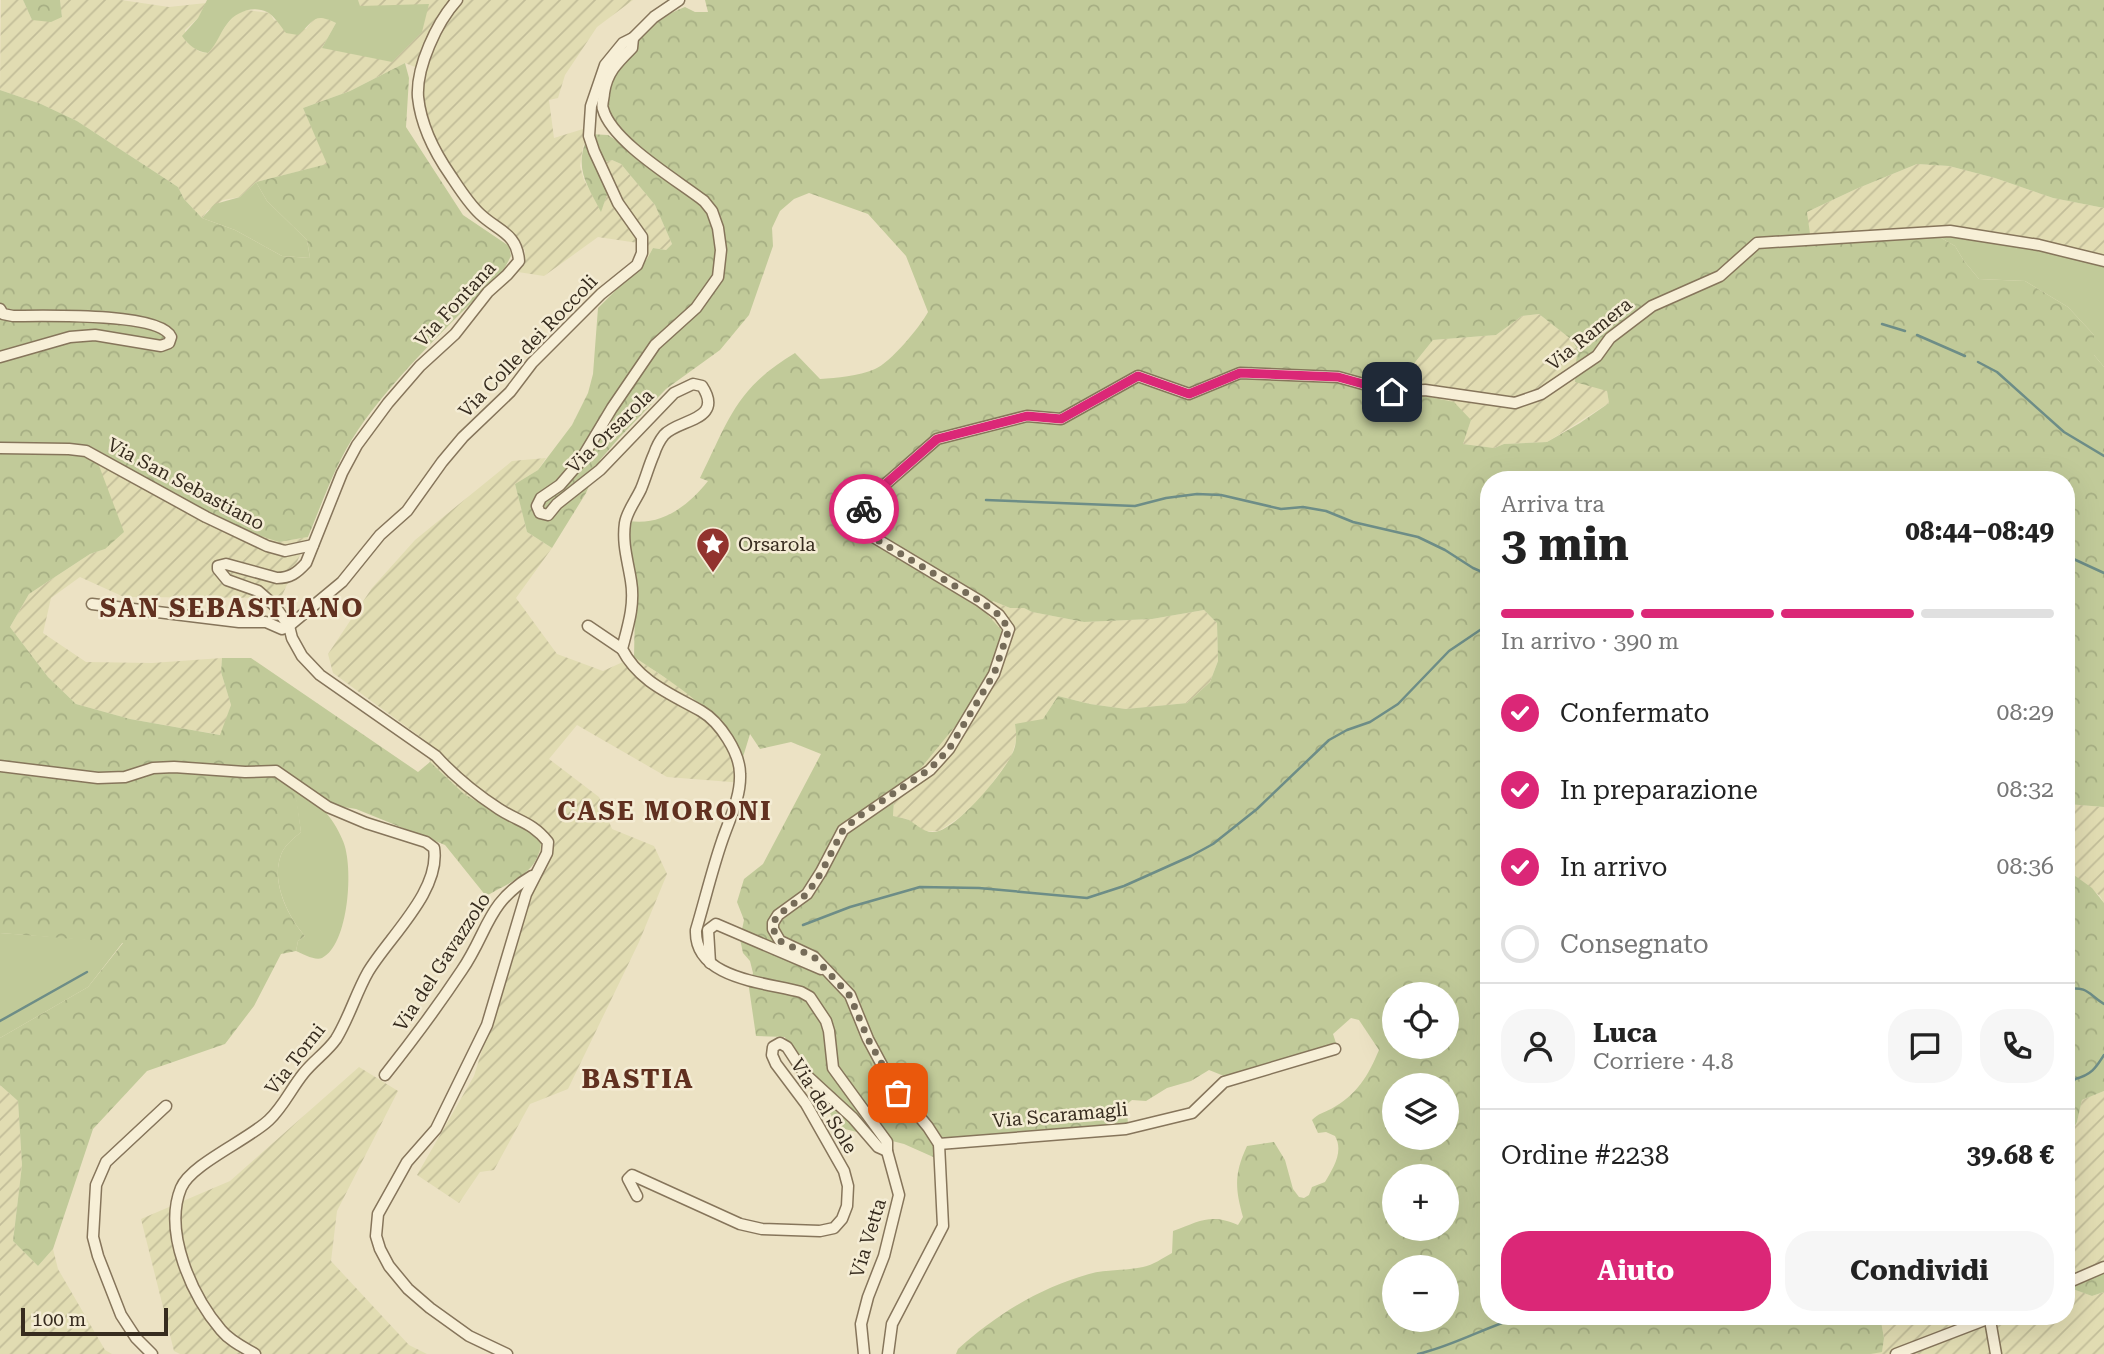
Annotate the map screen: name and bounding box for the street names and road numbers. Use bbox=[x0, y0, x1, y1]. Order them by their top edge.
street label: Via Fontana bbox=[410, 256, 501, 352]
street label: Via Colle dei Roccoli bbox=[454, 270, 602, 422]
street label: Via Ramera bbox=[1542, 292, 1637, 375]
street label: Via Orsarola bbox=[562, 383, 659, 478]
street label: Via San Sebastiano bbox=[103, 433, 269, 535]
street label: Via del Gavazzolo bbox=[389, 888, 495, 1036]
street label: Via Torni bbox=[260, 1019, 330, 1099]
street label: Via del Sole bbox=[786, 1054, 862, 1158]
street label: Via Scaramagli bbox=[991, 1098, 1129, 1132]
street label: Via Vetta bbox=[845, 1195, 891, 1280]

